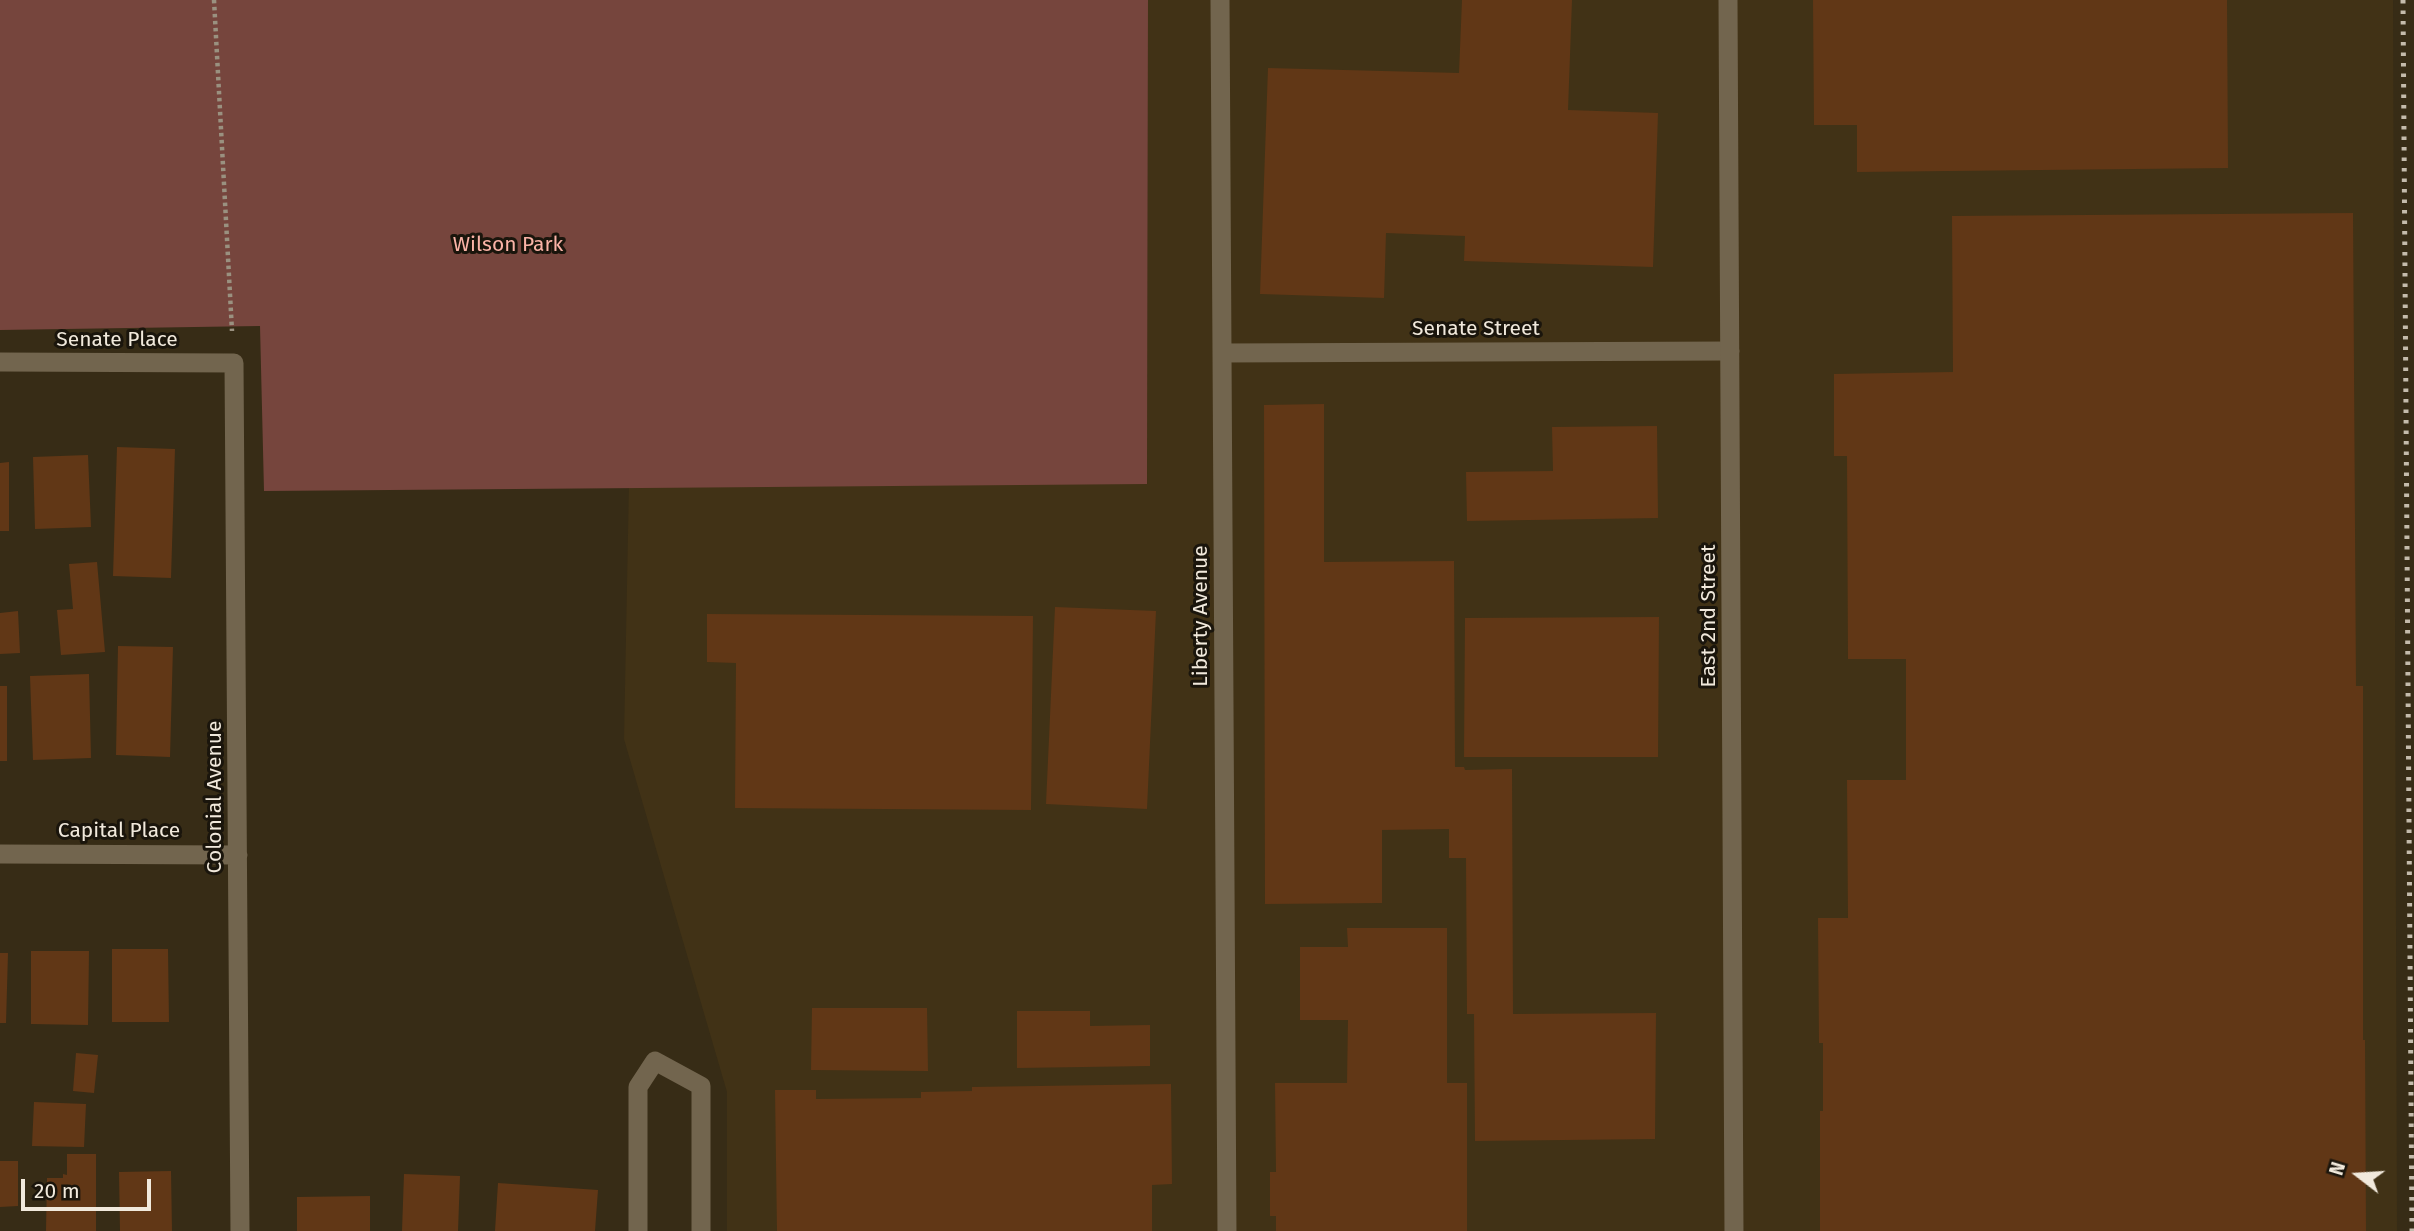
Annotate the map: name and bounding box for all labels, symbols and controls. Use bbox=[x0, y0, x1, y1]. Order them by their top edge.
park label: Wilson Park bbox=[453, 232, 563, 258]
street label: Senate Street bbox=[1412, 316, 1540, 342]
street label: Senate Place bbox=[56, 327, 178, 353]
street label: Liberty Avenue bbox=[1188, 545, 1214, 687]
street label: East 2nd Street bbox=[1696, 545, 1722, 687]
street label: Colonial Avenue bbox=[202, 721, 228, 873]
street label: Capital Place bbox=[58, 818, 180, 844]
north arrow bbox=[2323, 1140, 2393, 1210]
text: N bbox=[2325, 1159, 2350, 1178]
scale bar bbox=[24, 1164, 154, 1208]
text: 20 m bbox=[34, 1178, 80, 1204]

